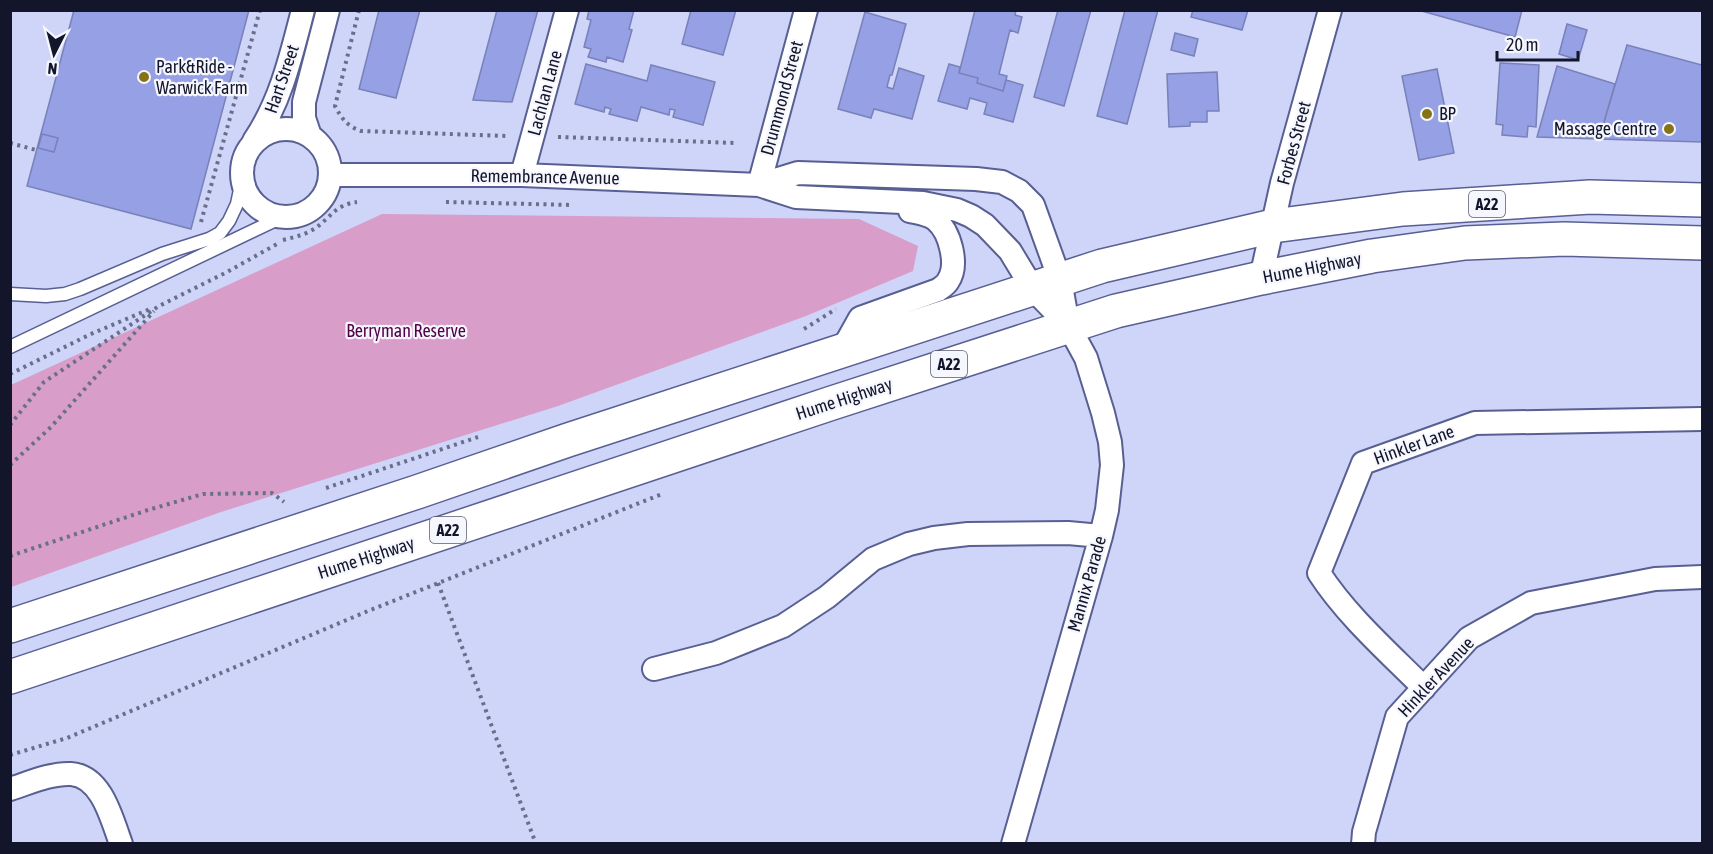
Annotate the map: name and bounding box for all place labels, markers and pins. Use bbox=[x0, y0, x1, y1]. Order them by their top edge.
place label: Park&Ride - Warwick Farm bbox=[156, 56, 248, 98]
marker: Park&Ride - Warwick Farm bbox=[137, 70, 151, 84]
place label: BP bbox=[1439, 103, 1457, 124]
marker: BP bbox=[1420, 107, 1434, 121]
place label: Massage Centre bbox=[1554, 118, 1657, 139]
marker: Massage Centre bbox=[1662, 122, 1676, 136]

